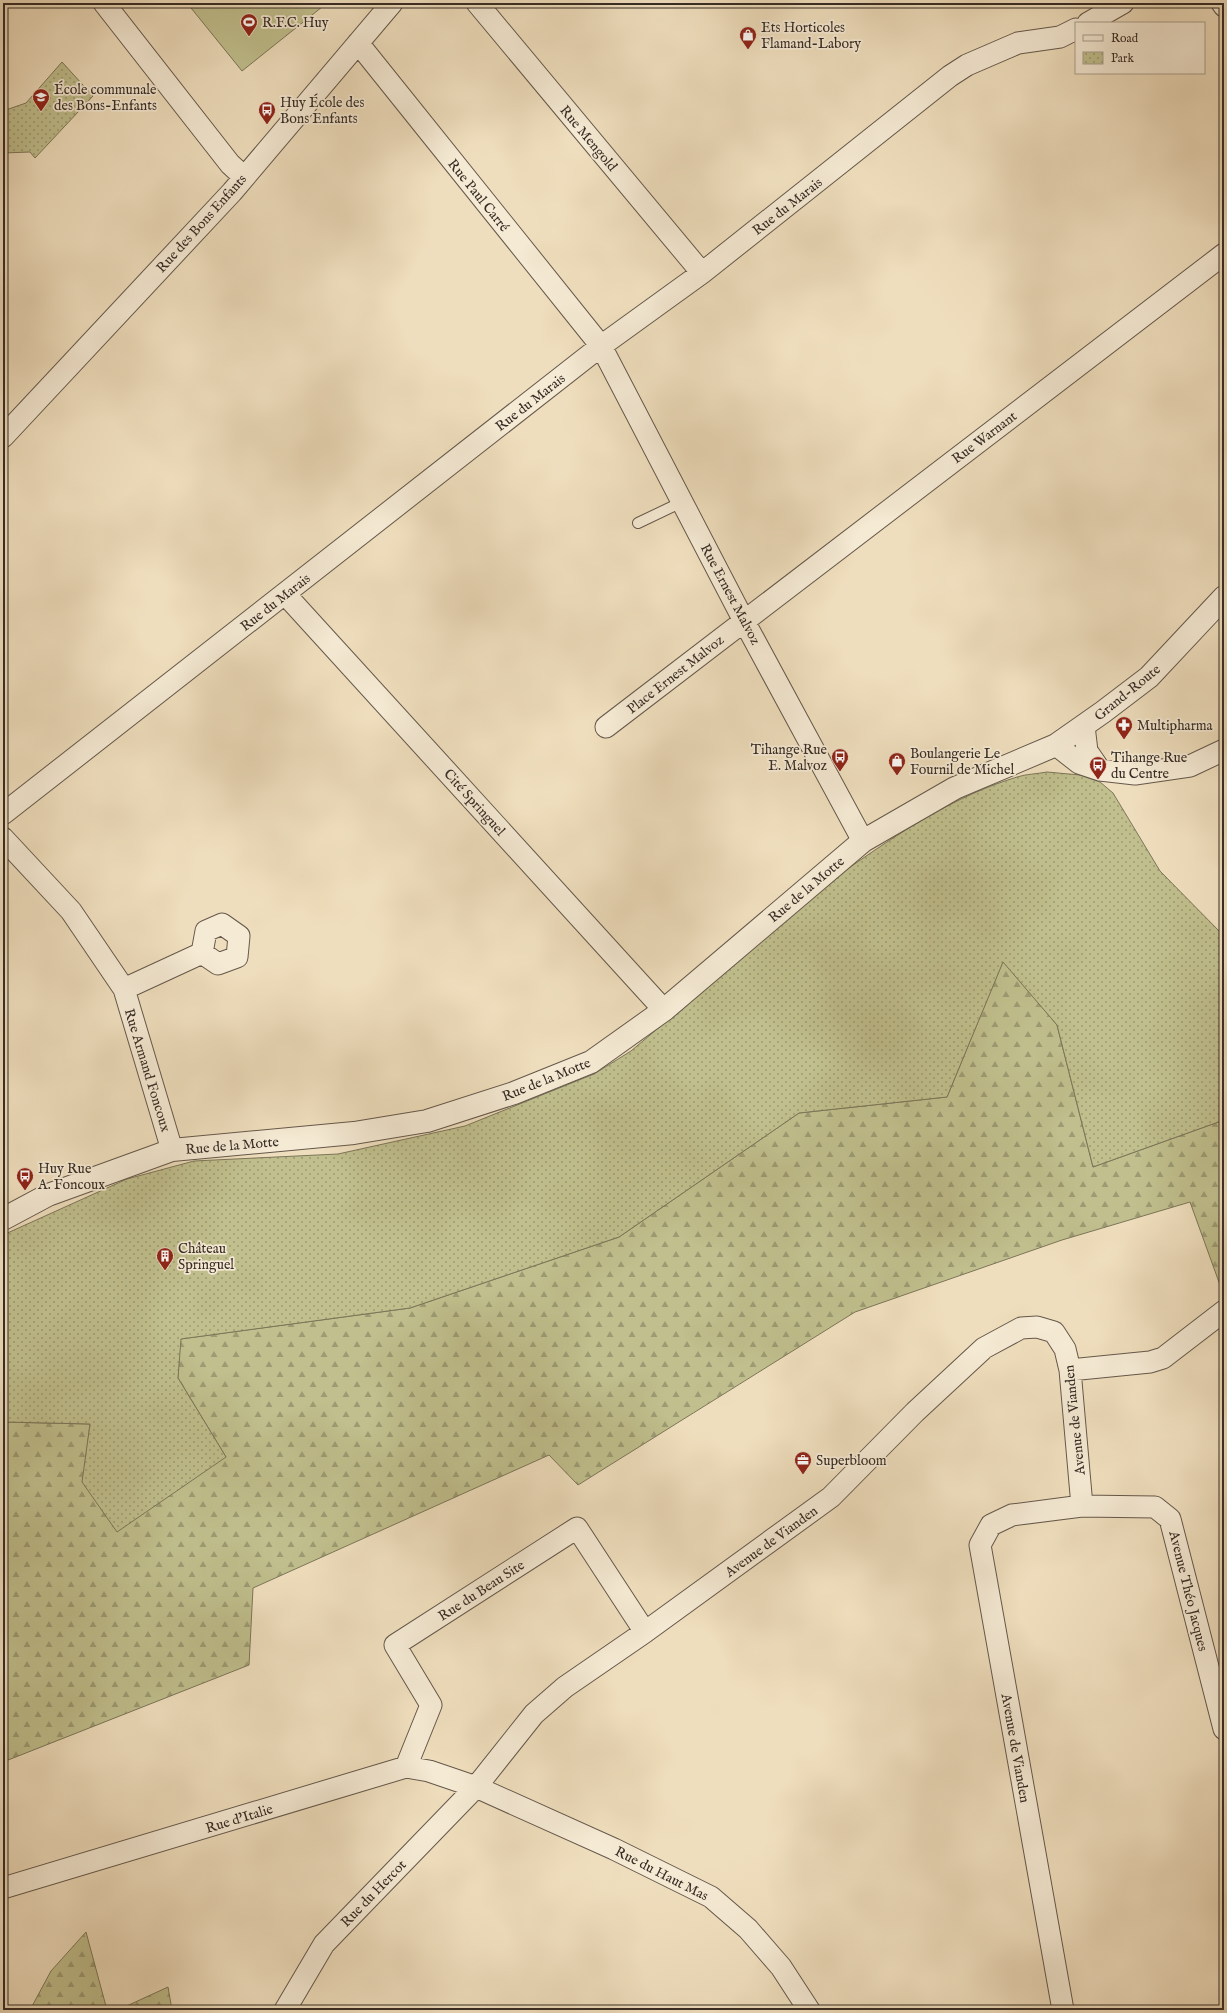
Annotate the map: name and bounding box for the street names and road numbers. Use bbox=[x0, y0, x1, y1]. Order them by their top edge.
street label: Rue Mengold bbox=[555, 102, 621, 176]
street label: Rue Paul Carré bbox=[443, 156, 513, 236]
street label: Rue des Bons Enfants bbox=[153, 170, 251, 277]
street label: Rue du Marais bbox=[749, 174, 826, 240]
street label: Rue du Marais bbox=[492, 370, 569, 436]
street label: Rue Warnant bbox=[949, 407, 1021, 468]
street label: Rue Ernest Malvoz bbox=[696, 541, 765, 649]
street label: Rue du Marais bbox=[237, 570, 314, 636]
street label: Place Ernest Malvoz bbox=[624, 631, 728, 718]
street label: Grand-Route bbox=[1091, 660, 1165, 725]
street label: Cité Springuel bbox=[439, 765, 509, 840]
street label: Rue de la Motte bbox=[765, 852, 849, 927]
street label: Rue Armand Foncoux bbox=[120, 1006, 174, 1134]
street label: Rue de la Motte bbox=[500, 1054, 594, 1106]
street label: Rue de la Motte bbox=[185, 1133, 280, 1159]
street label: Avenue de Vianden bbox=[1060, 1363, 1090, 1477]
street label: Avenue de Vianden bbox=[721, 1502, 822, 1582]
street label: Avenue Théo Jacques bbox=[1164, 1528, 1212, 1653]
street label: Rue du Beau Site bbox=[435, 1556, 529, 1625]
street label: Avenue de Vianden bbox=[996, 1691, 1034, 1805]
street label: Rue d'Italie bbox=[204, 1800, 276, 1838]
street label: Rue du Haut Mas bbox=[612, 1843, 711, 1905]
street label: Rue du Hercot bbox=[337, 1856, 410, 1931]

